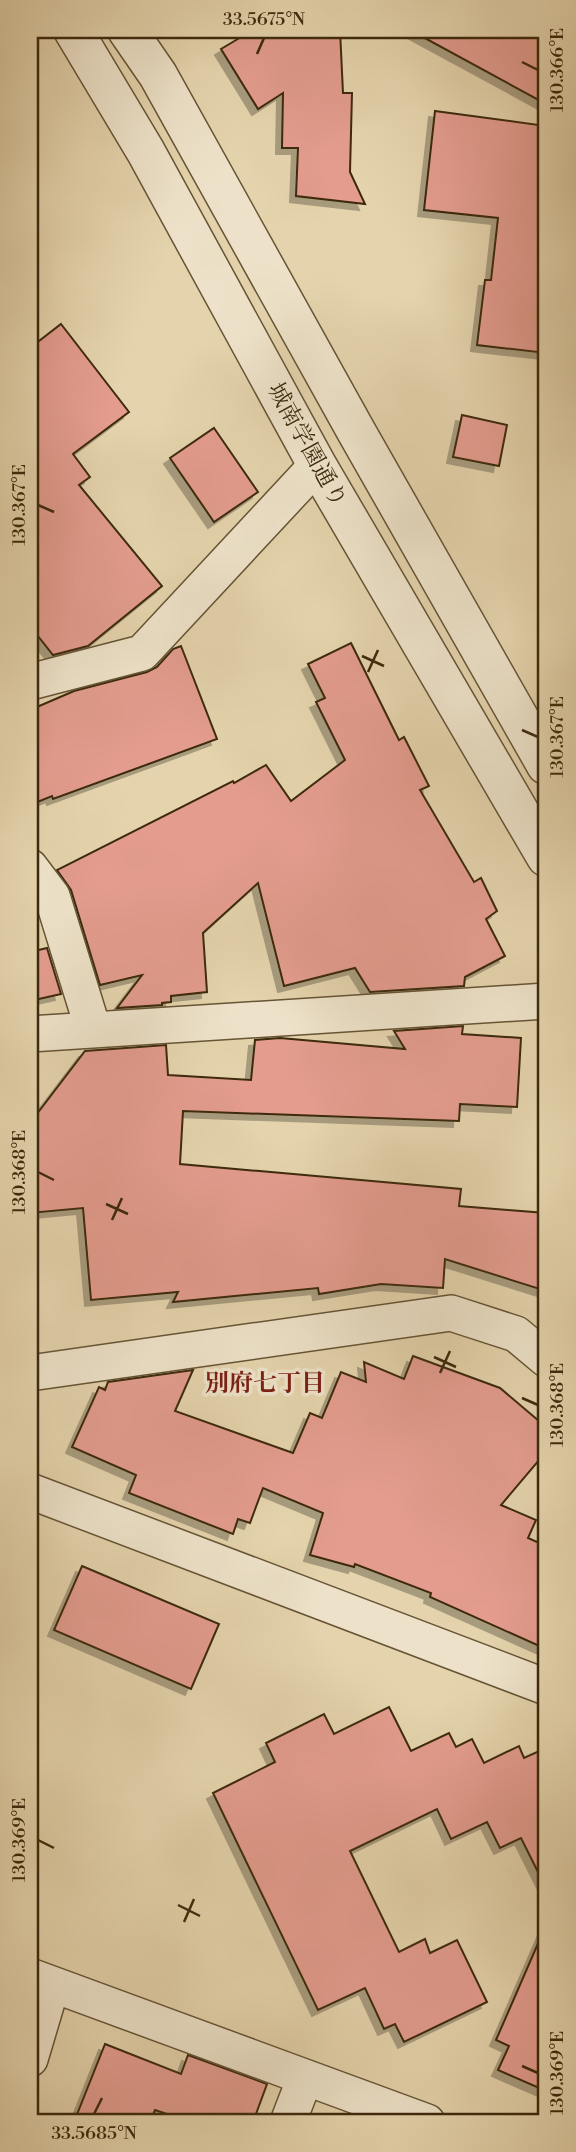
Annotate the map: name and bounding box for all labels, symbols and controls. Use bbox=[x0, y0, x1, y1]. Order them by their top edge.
text: 33.5675°N bbox=[223, 8, 306, 31]
text: 130.366°E bbox=[546, 28, 569, 112]
street label: 城南学園通り bbox=[261, 378, 353, 512]
text: 130.367°E bbox=[8, 464, 31, 546]
text: 130.367°E bbox=[546, 696, 569, 778]
text: 130.368°E bbox=[8, 1130, 31, 1214]
text: 130.368°E bbox=[546, 1363, 569, 1447]
district label: 別府七丁目 bbox=[205, 1369, 325, 1399]
text: 130.369°E bbox=[8, 1798, 31, 1882]
text: 130.369°E bbox=[546, 2031, 569, 2115]
text: 33.5685°N bbox=[51, 2122, 137, 2145]

